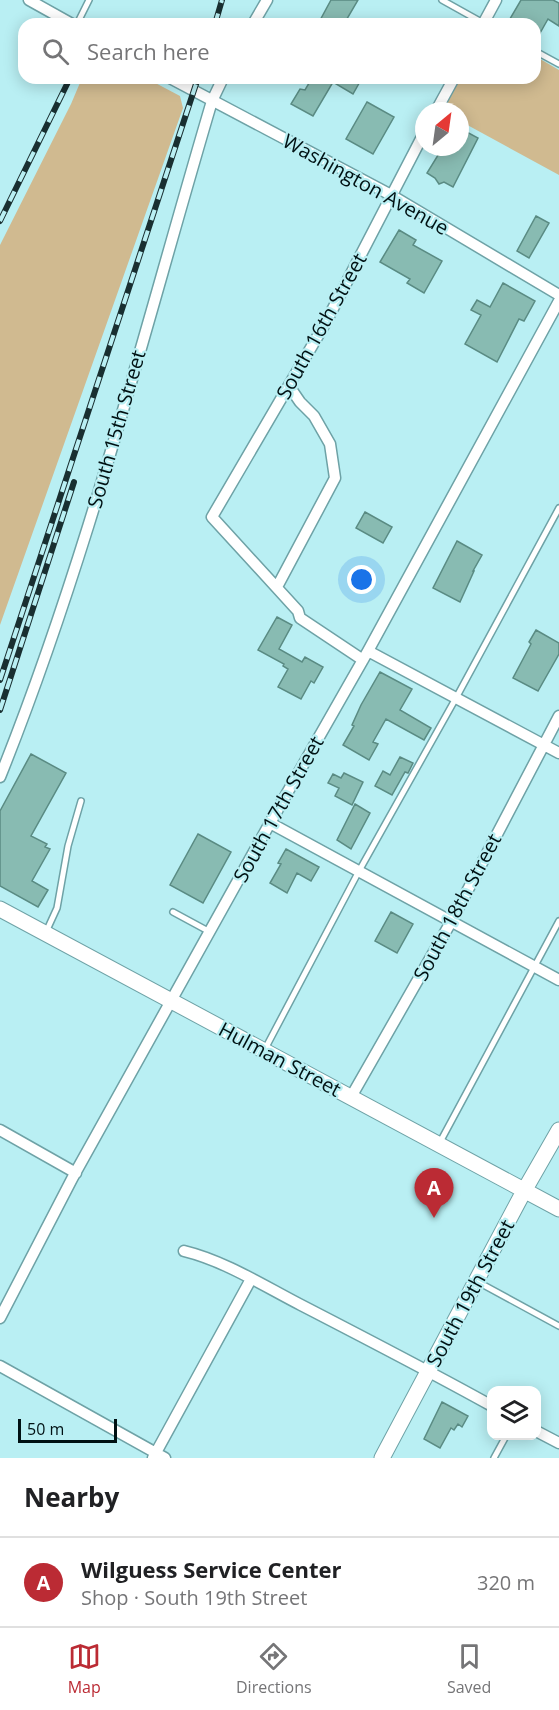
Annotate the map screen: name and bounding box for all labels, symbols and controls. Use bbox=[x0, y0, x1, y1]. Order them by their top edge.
search box bbox=[18, 18, 541, 84]
icon: search bbox=[39, 35, 72, 68]
text: Search here bbox=[87, 36, 210, 66]
north arrow bbox=[415, 102, 469, 156]
street label: Washington Avenue bbox=[278, 127, 454, 241]
street label: South 16th Street bbox=[270, 248, 372, 404]
street label: South 15th Street bbox=[81, 347, 151, 511]
your location bbox=[347, 565, 376, 594]
street label: South 17th Street bbox=[227, 731, 329, 887]
street label: South 18th Street bbox=[407, 829, 507, 985]
street label: Hulman Street bbox=[214, 1015, 346, 1103]
pin: A bbox=[414, 1168, 454, 1218]
street label: South 19th Street bbox=[420, 1215, 520, 1371]
map controls bbox=[487, 1386, 541, 1440]
button: layers bbox=[487, 1386, 541, 1440]
scale bar bbox=[18, 1416, 117, 1444]
text: 50 m bbox=[27, 1418, 64, 1440]
text: Nearby bbox=[24, 1479, 119, 1515]
text: Wilguess Service Center bbox=[81, 1554, 342, 1584]
text: A bbox=[37, 1569, 50, 1596]
text: 320 m bbox=[477, 1569, 535, 1596]
text: Shop · South 19th Street bbox=[81, 1584, 307, 1611]
tab: Map bbox=[68, 1640, 101, 1698]
tab: Directions bbox=[236, 1640, 312, 1698]
tab: Saved bbox=[447, 1640, 491, 1698]

